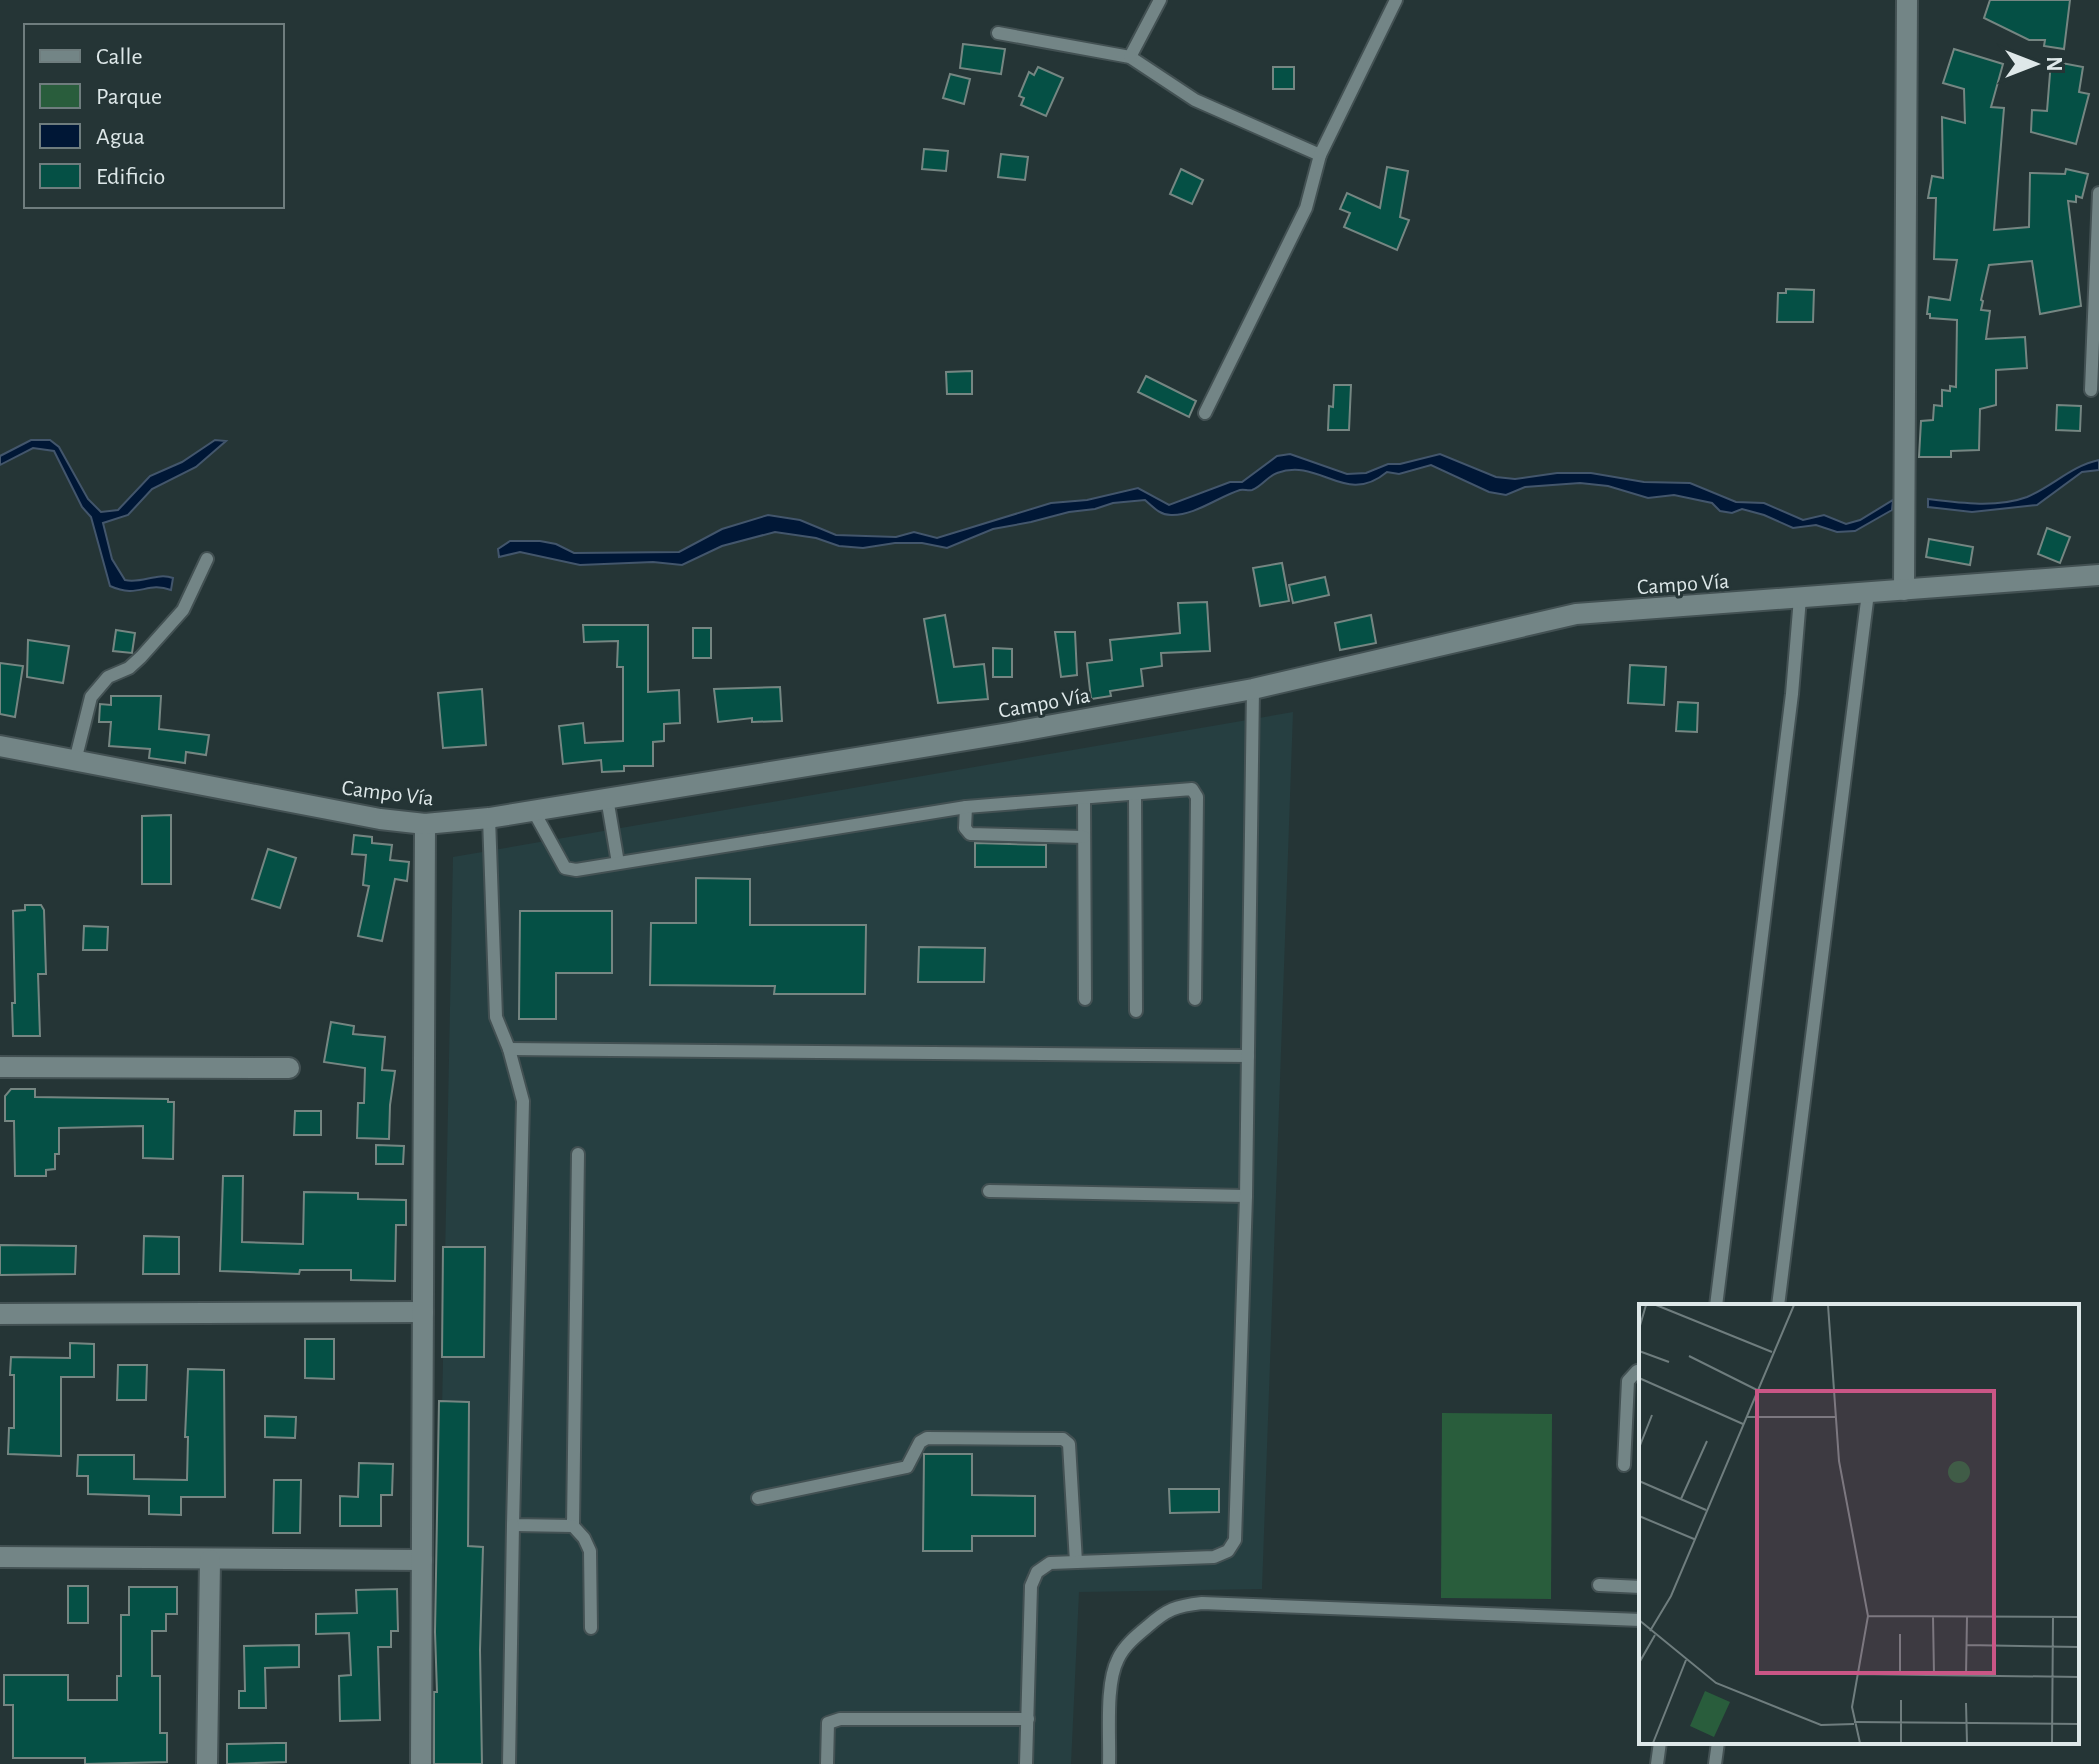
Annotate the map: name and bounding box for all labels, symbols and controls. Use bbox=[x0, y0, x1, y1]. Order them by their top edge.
legend bbox=[24, 24, 284, 208]
north arrow bbox=[1995, 24, 2075, 104]
text: Calle bbox=[96, 45, 143, 69]
text: N bbox=[2043, 56, 2065, 72]
text: Parque bbox=[96, 85, 162, 109]
text: Agua bbox=[96, 125, 145, 149]
text: Edificio bbox=[96, 165, 165, 189]
street label: Campo Vía bbox=[1636, 570, 1730, 598]
street label: Campo Vía bbox=[997, 684, 1092, 722]
street label: Campo Vía bbox=[341, 776, 435, 810]
inset map bbox=[1639, 1304, 2079, 1744]

